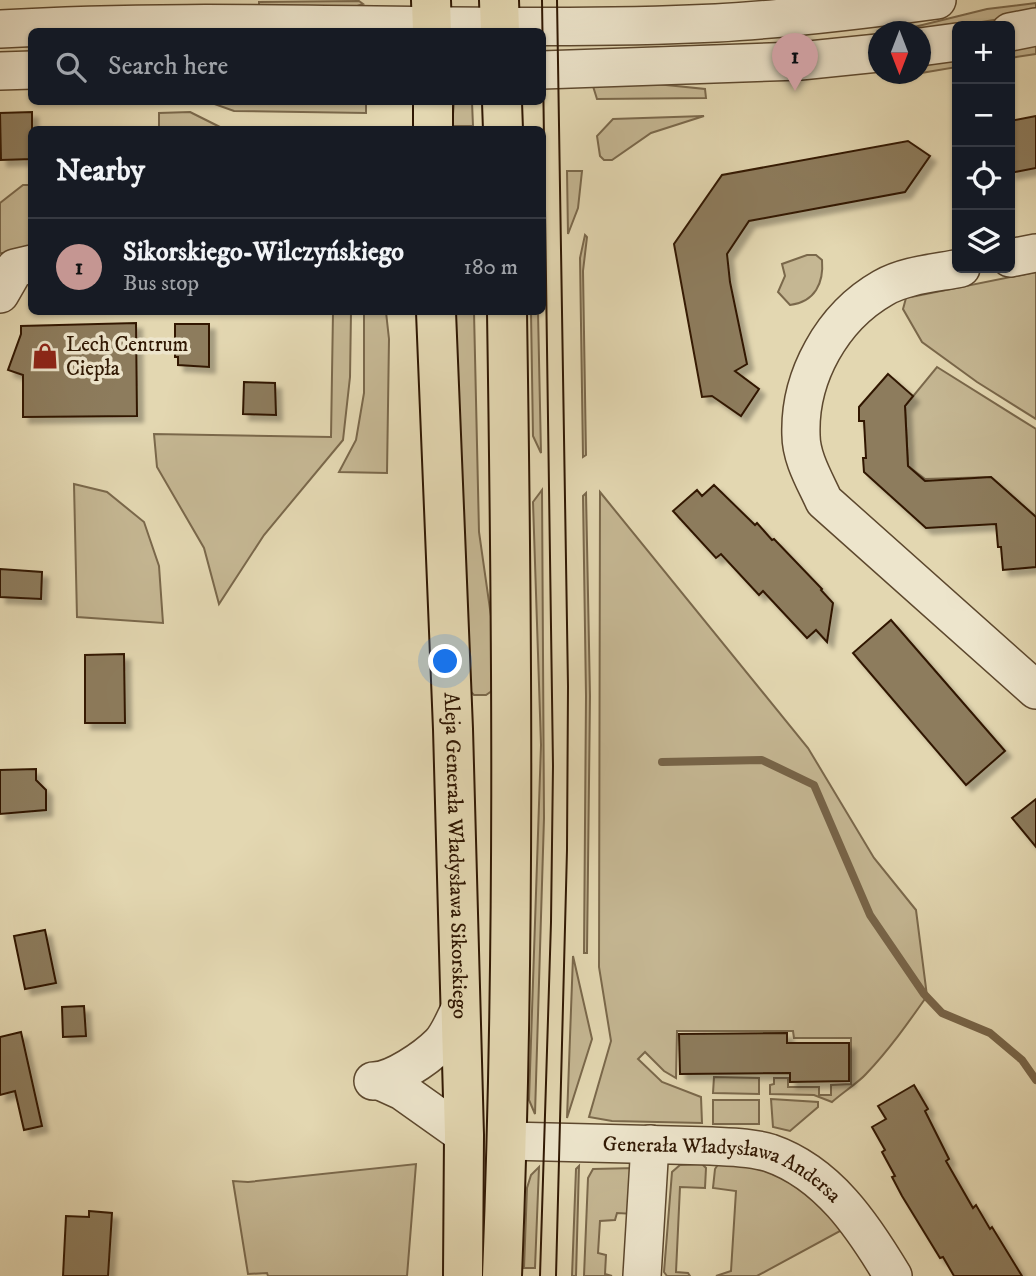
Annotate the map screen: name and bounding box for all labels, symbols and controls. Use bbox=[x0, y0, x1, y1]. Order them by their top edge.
north arrow bbox=[868, 21, 931, 84]
map controls bbox=[952, 21, 1015, 273]
button: + bbox=[952, 21, 1015, 84]
search box bbox=[28, 28, 546, 105]
pin: 1 bbox=[772, 33, 818, 91]
icon: search bbox=[52, 48, 90, 86]
text: Search here bbox=[108, 50, 228, 83]
button: − bbox=[952, 84, 1015, 147]
button: locate bbox=[952, 147, 1015, 210]
text: Nearby bbox=[56, 153, 145, 190]
button: layers bbox=[952, 210, 1015, 273]
text: Sikorskiego-Wilczyńskiego bbox=[123, 236, 404, 269]
text: 1 bbox=[75, 253, 83, 282]
text: 180 m bbox=[463, 253, 518, 282]
text: Bus stop bbox=[123, 269, 199, 298]
place label: Lech Centrum Ciepła bbox=[66, 332, 189, 382]
shop icon: Lech Centrum Ciepła bbox=[30, 341, 60, 371]
your location bbox=[428, 644, 462, 678]
street label: Aleja Generała Władysława Sikorskiego bbox=[438, 692, 473, 1019]
street label: Generała Władysława Andersa bbox=[602, 1131, 847, 1209]

